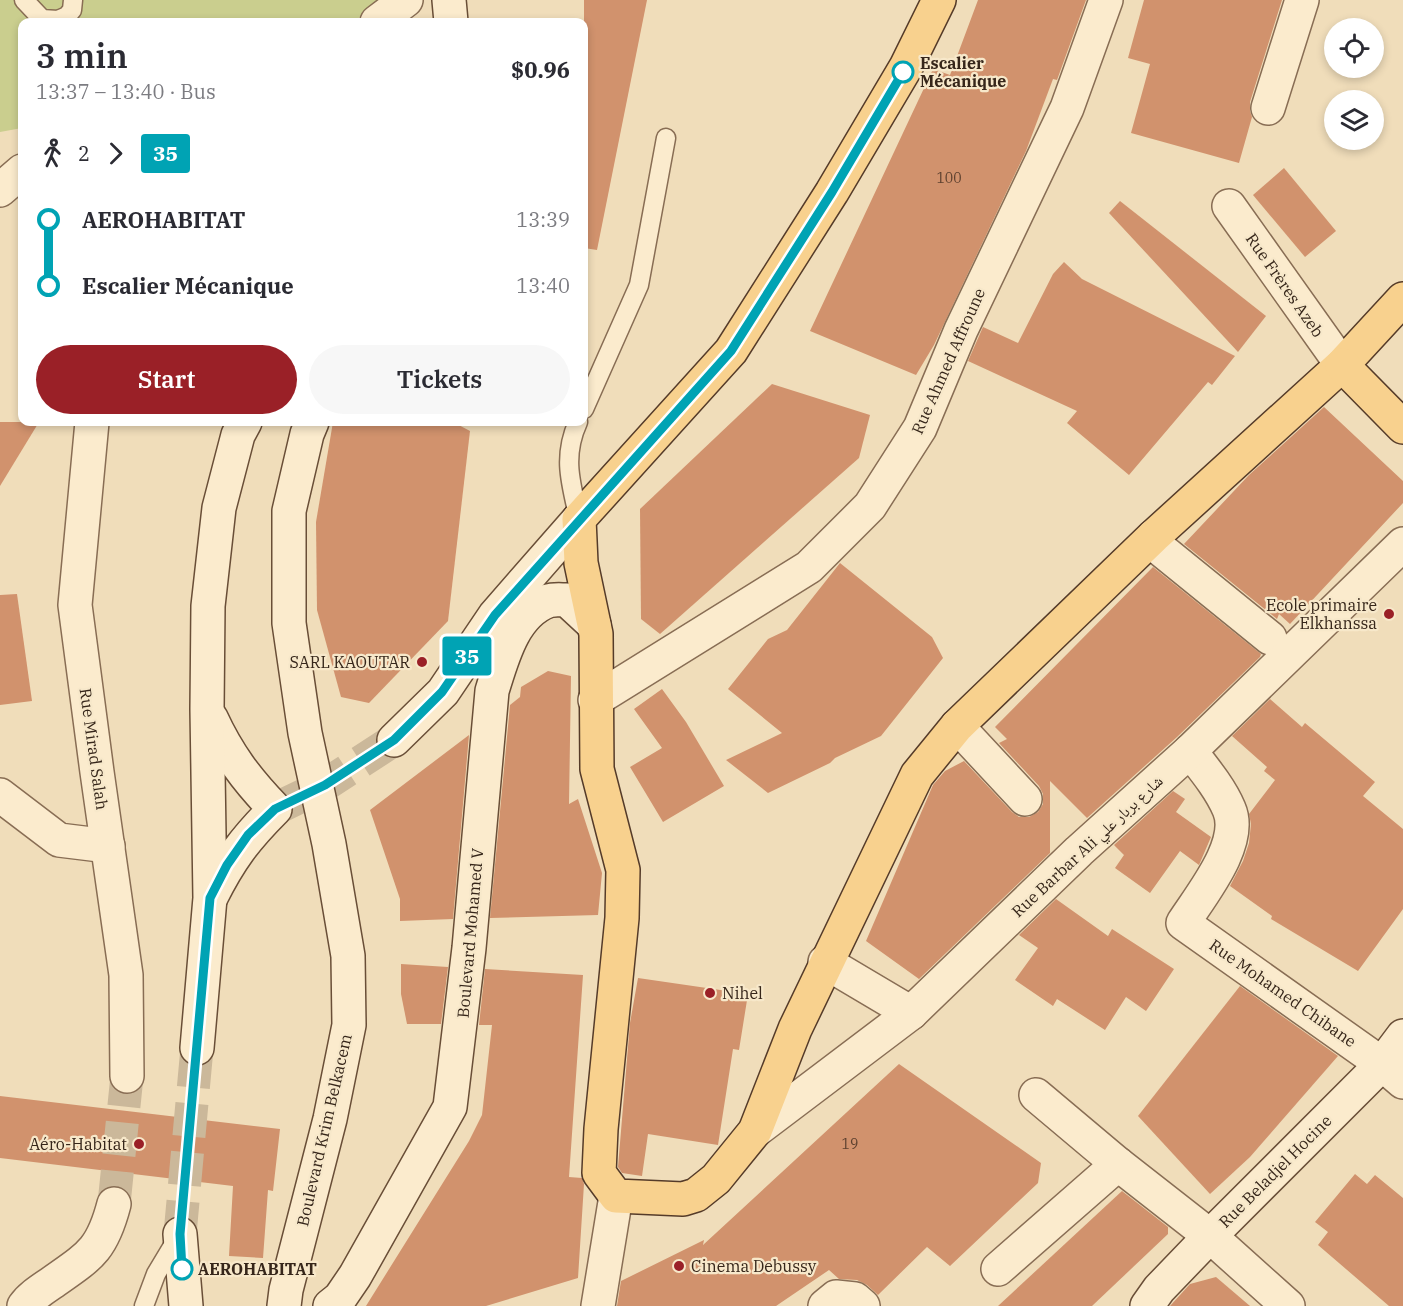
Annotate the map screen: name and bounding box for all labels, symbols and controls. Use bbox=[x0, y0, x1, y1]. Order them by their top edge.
map controls bbox=[1324, 18, 1384, 150]
button: locate bbox=[1324, 18, 1384, 78]
text: 3 min bbox=[36, 34, 128, 77]
place label: Escalier Mécanique bbox=[920, 53, 1006, 91]
text: $0.96 bbox=[511, 55, 570, 84]
marker: Escalier Mécanique bbox=[892, 61, 914, 83]
text: 13:37 – 13:40 · Bus bbox=[36, 78, 216, 105]
button: layers bbox=[1324, 90, 1384, 150]
icon: walk bbox=[36, 137, 69, 170]
icon: forward bbox=[99, 137, 132, 170]
text: 35 bbox=[153, 139, 178, 167]
text: 2 bbox=[78, 140, 90, 167]
house number: 100 bbox=[936, 169, 962, 187]
text: AEROHABITAT bbox=[82, 205, 245, 234]
text: 13:39 bbox=[516, 206, 570, 233]
street label: Rue Frères Azeb bbox=[1242, 229, 1328, 341]
text: Escalier Mécanique bbox=[82, 271, 294, 300]
text: 13:40 bbox=[516, 272, 570, 299]
street label: Rue Ahmed Affroune bbox=[907, 285, 989, 437]
button: Start bbox=[36, 345, 297, 414]
button: Tickets bbox=[309, 345, 570, 414]
place label: Ecole primaire Elkhanssa bbox=[1266, 595, 1377, 633]
marker: Ecole primaire Elkhanssa bbox=[1382, 607, 1396, 621]
line badge: 35 bbox=[440, 636, 494, 676]
text: 35 bbox=[454, 642, 480, 670]
place label: SARL KAOUTAR bbox=[289, 652, 410, 672]
marker: SARL KAOUTAR bbox=[415, 655, 429, 669]
street label: Rue Mirad Salah bbox=[76, 687, 112, 811]
street label: Rue Barbar Ali شارع بربار علي bbox=[1007, 771, 1169, 924]
street label: Boulevard Mohamed V bbox=[453, 847, 487, 1019]
street label: Rue Mohamed Chibane bbox=[1206, 935, 1360, 1051]
place label: Nihel bbox=[722, 983, 763, 1003]
marker: Nihel bbox=[703, 986, 717, 1000]
street label: Boulevard Krim Belkacem bbox=[292, 1032, 356, 1228]
street label: Rue Beladjel Hocine bbox=[1214, 1110, 1336, 1232]
place label: Aéro-Habitat bbox=[29, 1134, 127, 1154]
house number: 19 bbox=[842, 1135, 858, 1153]
marker: Aéro-Habitat bbox=[132, 1137, 146, 1151]
place label: Cinema Debussy bbox=[691, 1256, 817, 1276]
marker: AEROHABITAT bbox=[171, 1258, 193, 1280]
place label: AEROHABITAT bbox=[198, 1259, 317, 1279]
marker: Cinema Debussy bbox=[672, 1259, 686, 1273]

